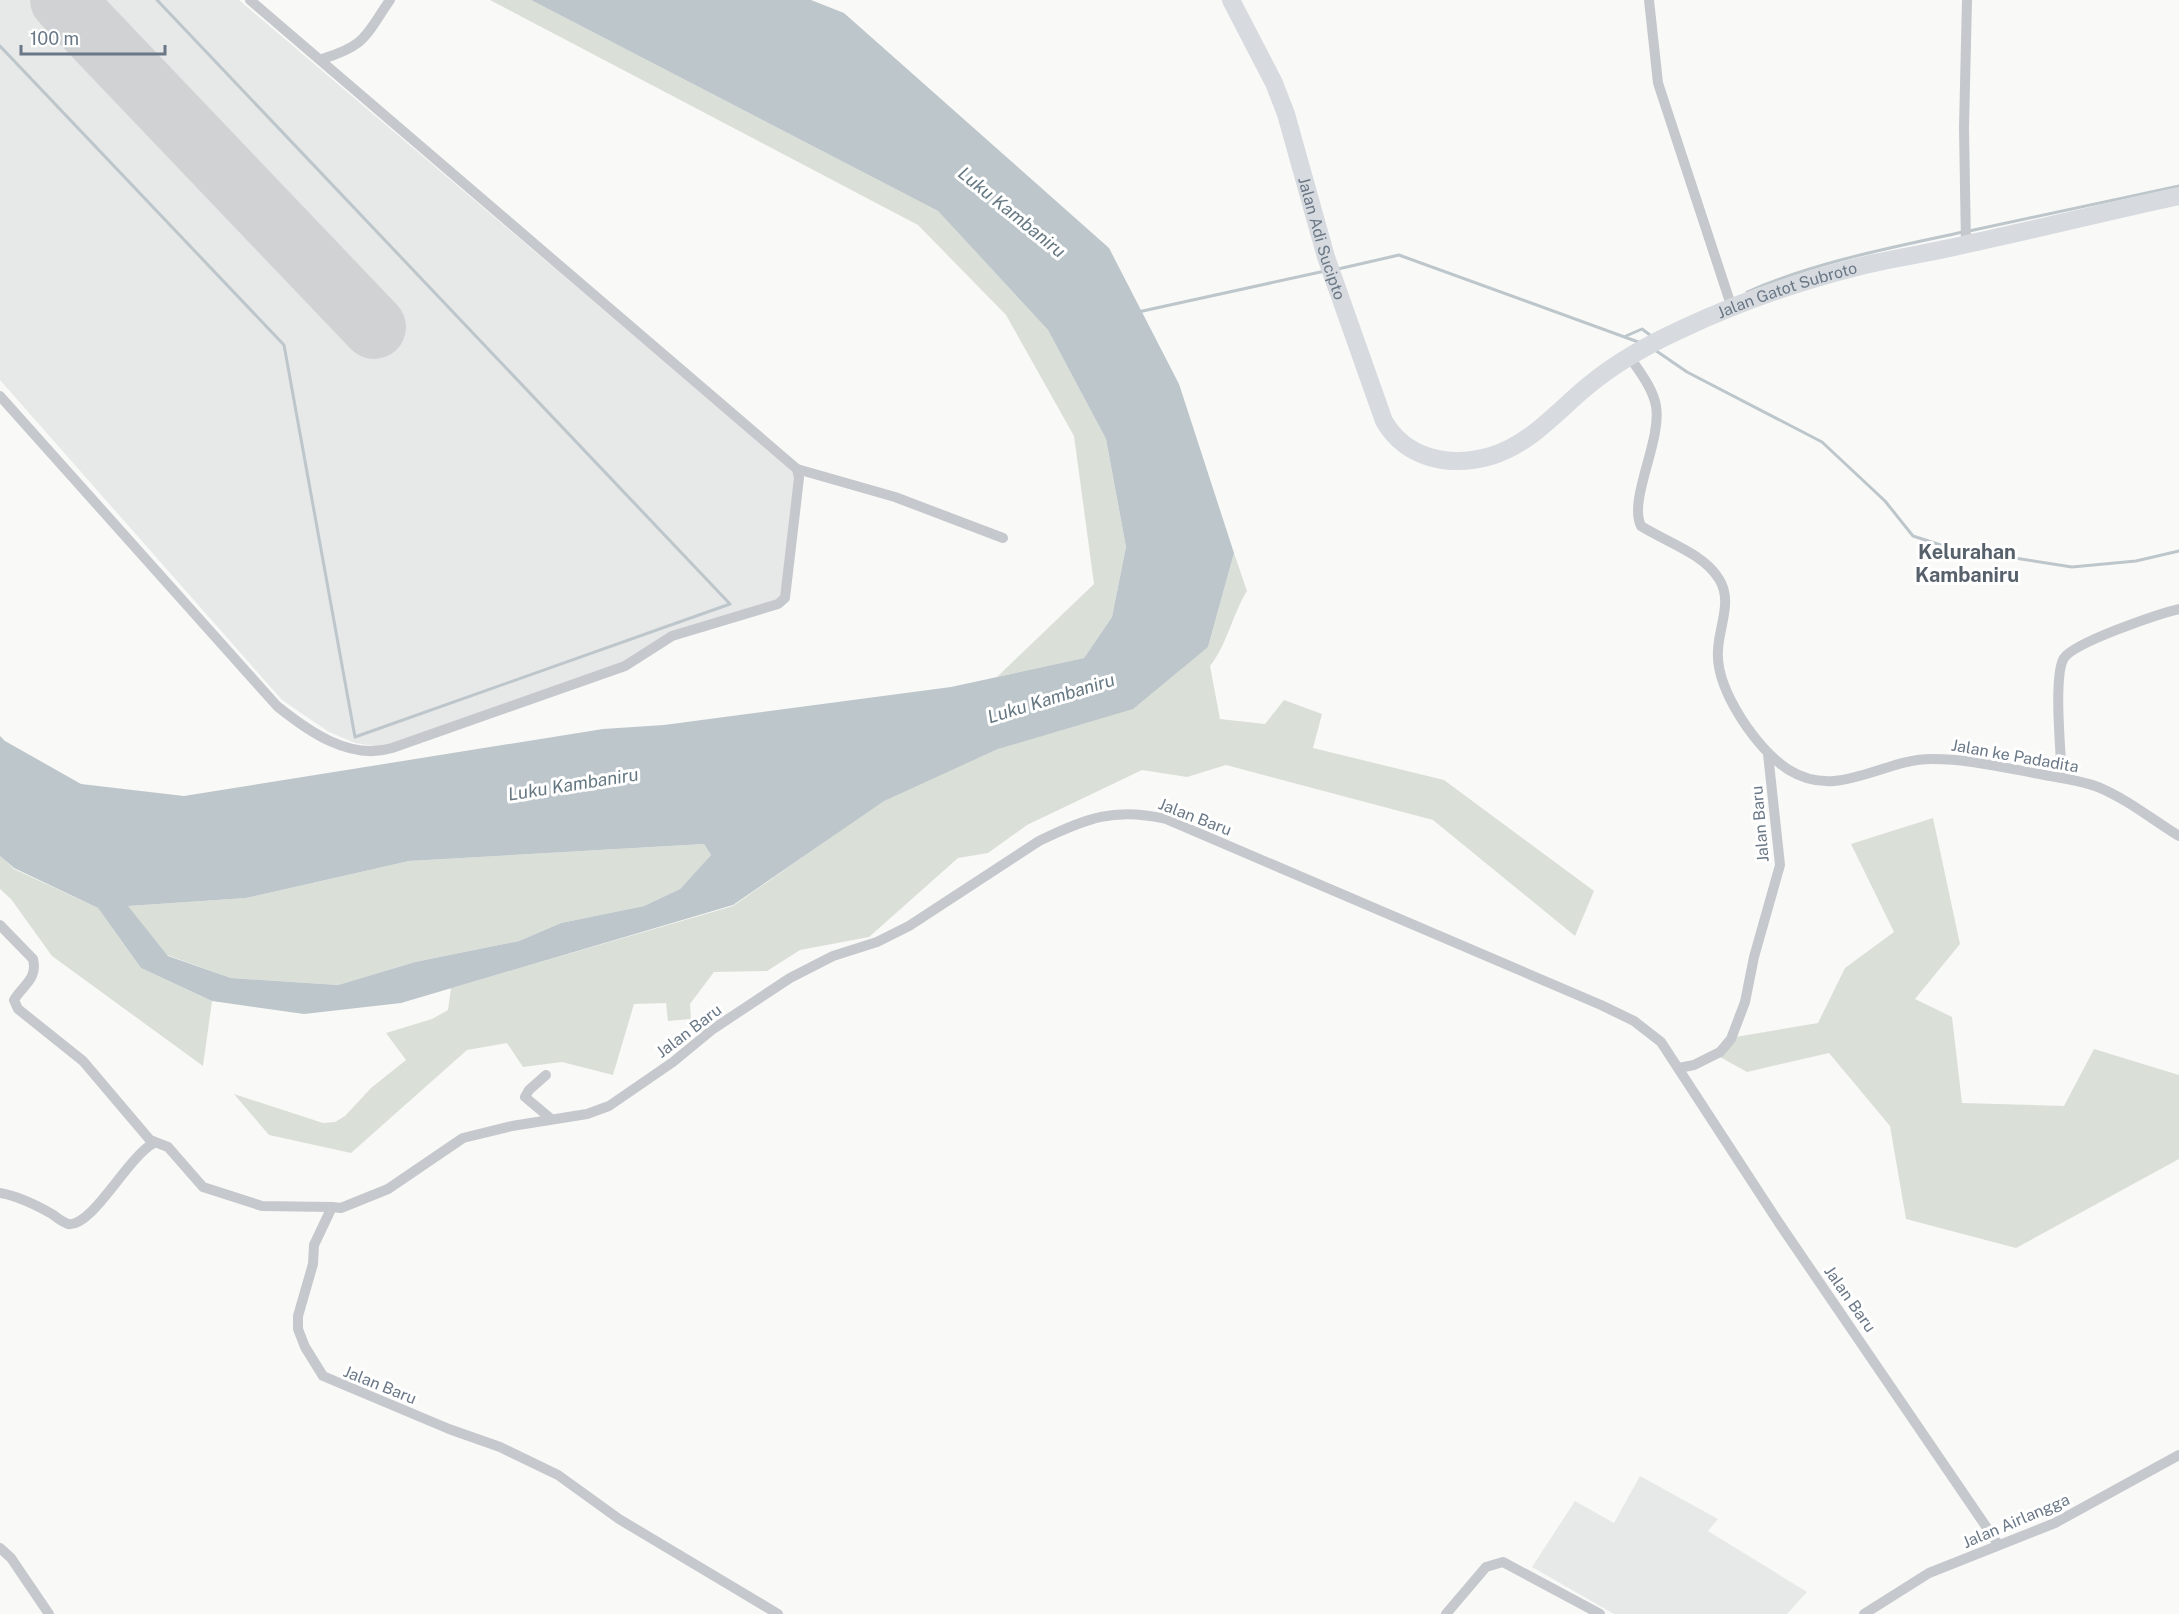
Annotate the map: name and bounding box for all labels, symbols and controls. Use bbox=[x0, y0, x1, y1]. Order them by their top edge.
scale bar bbox=[21, 18, 165, 56]
text: 100 m bbox=[30, 28, 79, 49]
water label: Luku Kambaniru bbox=[954, 162, 1070, 262]
street label: Jalan Adi Sucipto bbox=[1295, 175, 1350, 302]
street label: Jalan Gatot Subroto bbox=[1714, 258, 1859, 322]
district label: Kelurahan Kambaniru bbox=[1915, 540, 2019, 587]
water label: Luku Kambaniru bbox=[985, 669, 1117, 727]
street label: Jalan ke Padadita bbox=[1950, 735, 2080, 777]
water label: Luku Kambaniru bbox=[506, 763, 640, 805]
street label: Jalan Baru bbox=[1747, 785, 1773, 863]
street label: Jalan Baru bbox=[1156, 794, 1234, 840]
street label: Jalan Baru bbox=[653, 1000, 725, 1062]
street label: Jalan Baru bbox=[1820, 1262, 1880, 1336]
street label: Jalan Baru bbox=[341, 1362, 419, 1408]
street label: Jalan Airlangga bbox=[1960, 1490, 2072, 1552]

